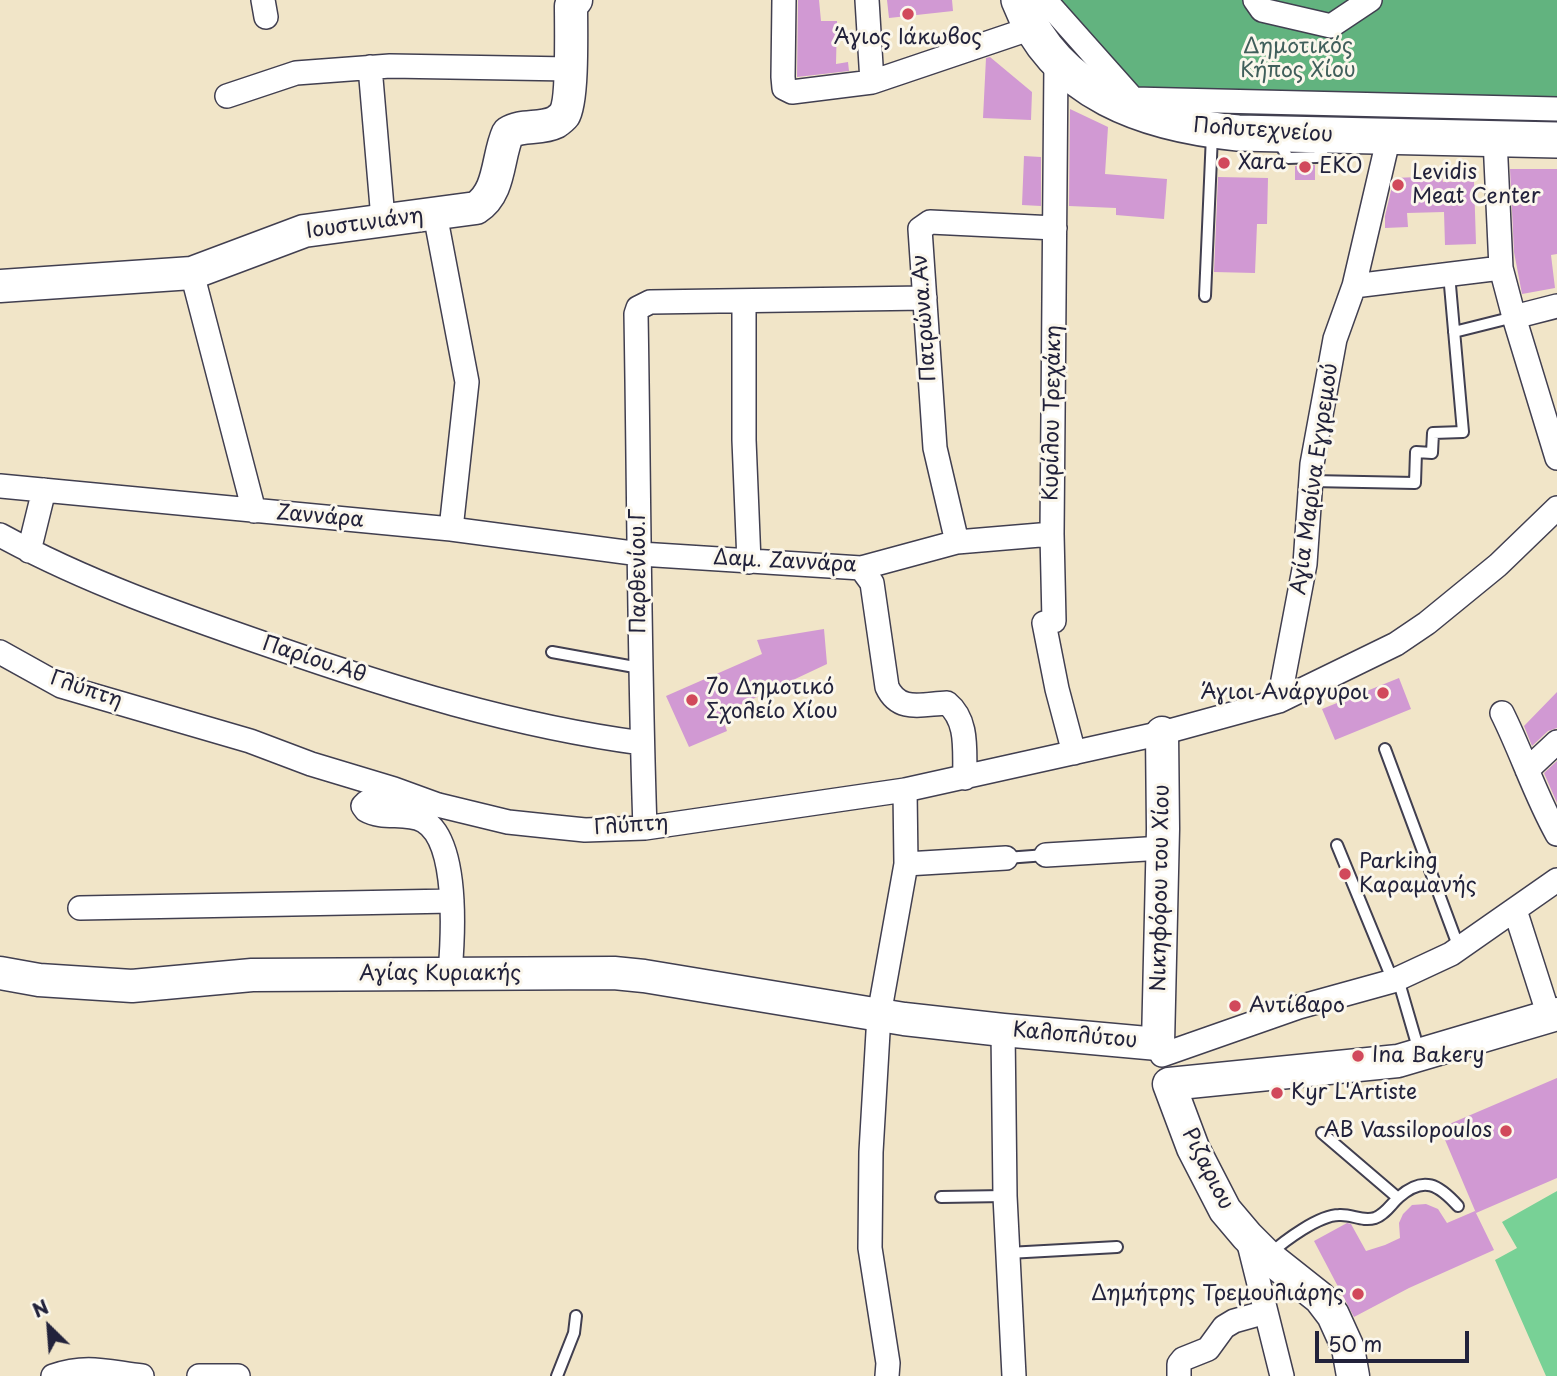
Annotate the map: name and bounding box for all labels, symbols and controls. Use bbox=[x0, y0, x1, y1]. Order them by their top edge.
marker: Άγιος Ιάκωβος bbox=[900, 6, 916, 22]
place label: Άγιος Ιάκωβος bbox=[834, 25, 982, 51]
park label: Δημοτικός Κήπος Χίου bbox=[1240, 34, 1356, 84]
street label: Πολυτεχνείου bbox=[1192, 114, 1334, 148]
place label: Xara bbox=[1238, 150, 1286, 176]
place label: EKO bbox=[1319, 154, 1363, 180]
marker: Xara bbox=[1216, 155, 1232, 171]
marker: EKO bbox=[1297, 159, 1313, 175]
place label: Levidis Meat Center bbox=[1412, 160, 1540, 210]
marker: Levidis Meat Center bbox=[1390, 177, 1406, 193]
street label: Ιουστινιάνη bbox=[305, 203, 425, 245]
street label: Πατρώνα.Αν bbox=[908, 253, 942, 383]
street label: Κυρίλου Τρεχάκη bbox=[1039, 325, 1067, 501]
street label: Αγία Μαρίνα Εγγρεμού bbox=[1286, 361, 1344, 597]
street label: Ζαννάρα bbox=[275, 501, 365, 533]
street label: Παρθενίου.Γ bbox=[626, 508, 652, 634]
street label: Δαμ. Ζαννάρα bbox=[713, 546, 857, 578]
street label: Παρίου.Αθ bbox=[259, 631, 369, 689]
street label: Γλύπτη bbox=[47, 666, 125, 714]
place label: 7ο Δημοτικό Σχολείο Χίου bbox=[706, 675, 838, 725]
place label: Άγιοι Ανάργυροι bbox=[1201, 680, 1369, 706]
marker: Άγιοι Ανάργυροι bbox=[1375, 685, 1391, 701]
marker: 7ο Δημοτικό Σχολείο Χίου bbox=[684, 692, 700, 708]
street label: Νικηφόρου του Χίου bbox=[1147, 784, 1175, 992]
street label: Γλύπτη bbox=[593, 811, 669, 841]
place label: Parking Καραμανής bbox=[1359, 849, 1477, 899]
marker: Parking Καραμανής bbox=[1337, 866, 1353, 882]
street label: Αγίας Κυριακής bbox=[359, 961, 521, 987]
place label: Αντίβαρο bbox=[1249, 993, 1345, 1019]
marker: Αντίβαρο bbox=[1227, 998, 1243, 1014]
street label: Καλοπλύτου bbox=[1012, 1018, 1138, 1054]
place label: Ina Bakery bbox=[1372, 1043, 1484, 1069]
marker: Ina Bakery bbox=[1350, 1048, 1366, 1064]
place label: Kyr L'Artiste bbox=[1291, 1080, 1417, 1106]
marker: Kyr L'Artiste bbox=[1269, 1085, 1285, 1101]
place label: AB Vassilopoulos bbox=[1324, 1118, 1492, 1144]
marker: AB Vassilopoulos bbox=[1498, 1123, 1514, 1139]
street label: Ριζαριου bbox=[1176, 1124, 1238, 1214]
place label: Δημήτρης Τρεμουλιάρης bbox=[1091, 1281, 1344, 1307]
marker: Δημήτρης Τρεμουλιάρης bbox=[1350, 1286, 1366, 1302]
north arrow bbox=[14, 1292, 84, 1362]
text: N bbox=[27, 1292, 53, 1324]
scale bar bbox=[1319, 1316, 1473, 1360]
text: 50 m bbox=[1328, 1327, 1382, 1359]

